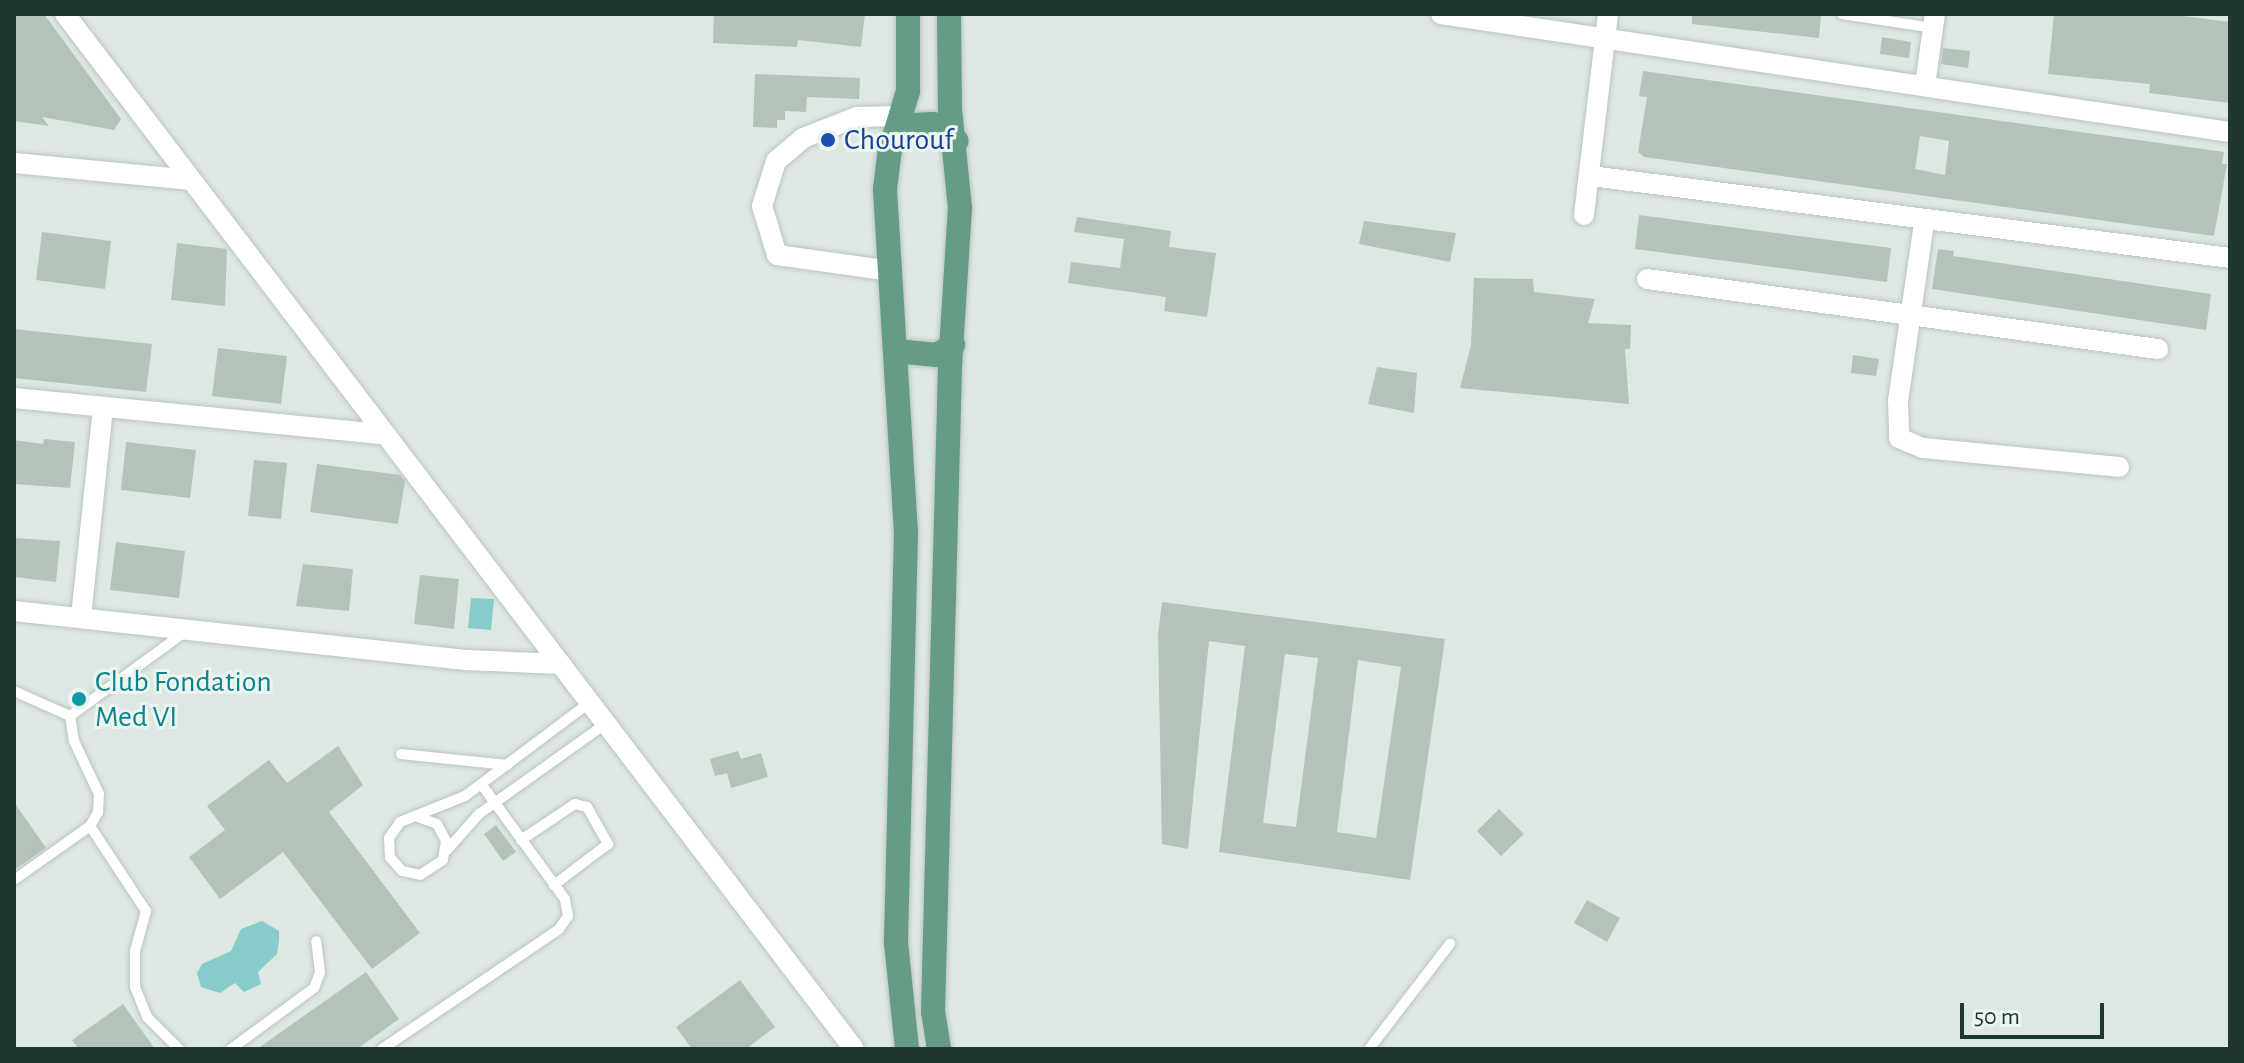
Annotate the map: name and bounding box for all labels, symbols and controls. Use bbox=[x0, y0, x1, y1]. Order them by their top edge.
place label: Chourouf bbox=[844, 122, 953, 158]
marker: Chourouf bbox=[819, 131, 837, 149]
place label: Club Fondation Med VI bbox=[95, 664, 272, 734]
marker: Club Fondation Med VI bbox=[70, 690, 88, 708]
scale bar bbox=[1964, 987, 2108, 1037]
text: 50 m bbox=[1974, 1005, 2020, 1029]

